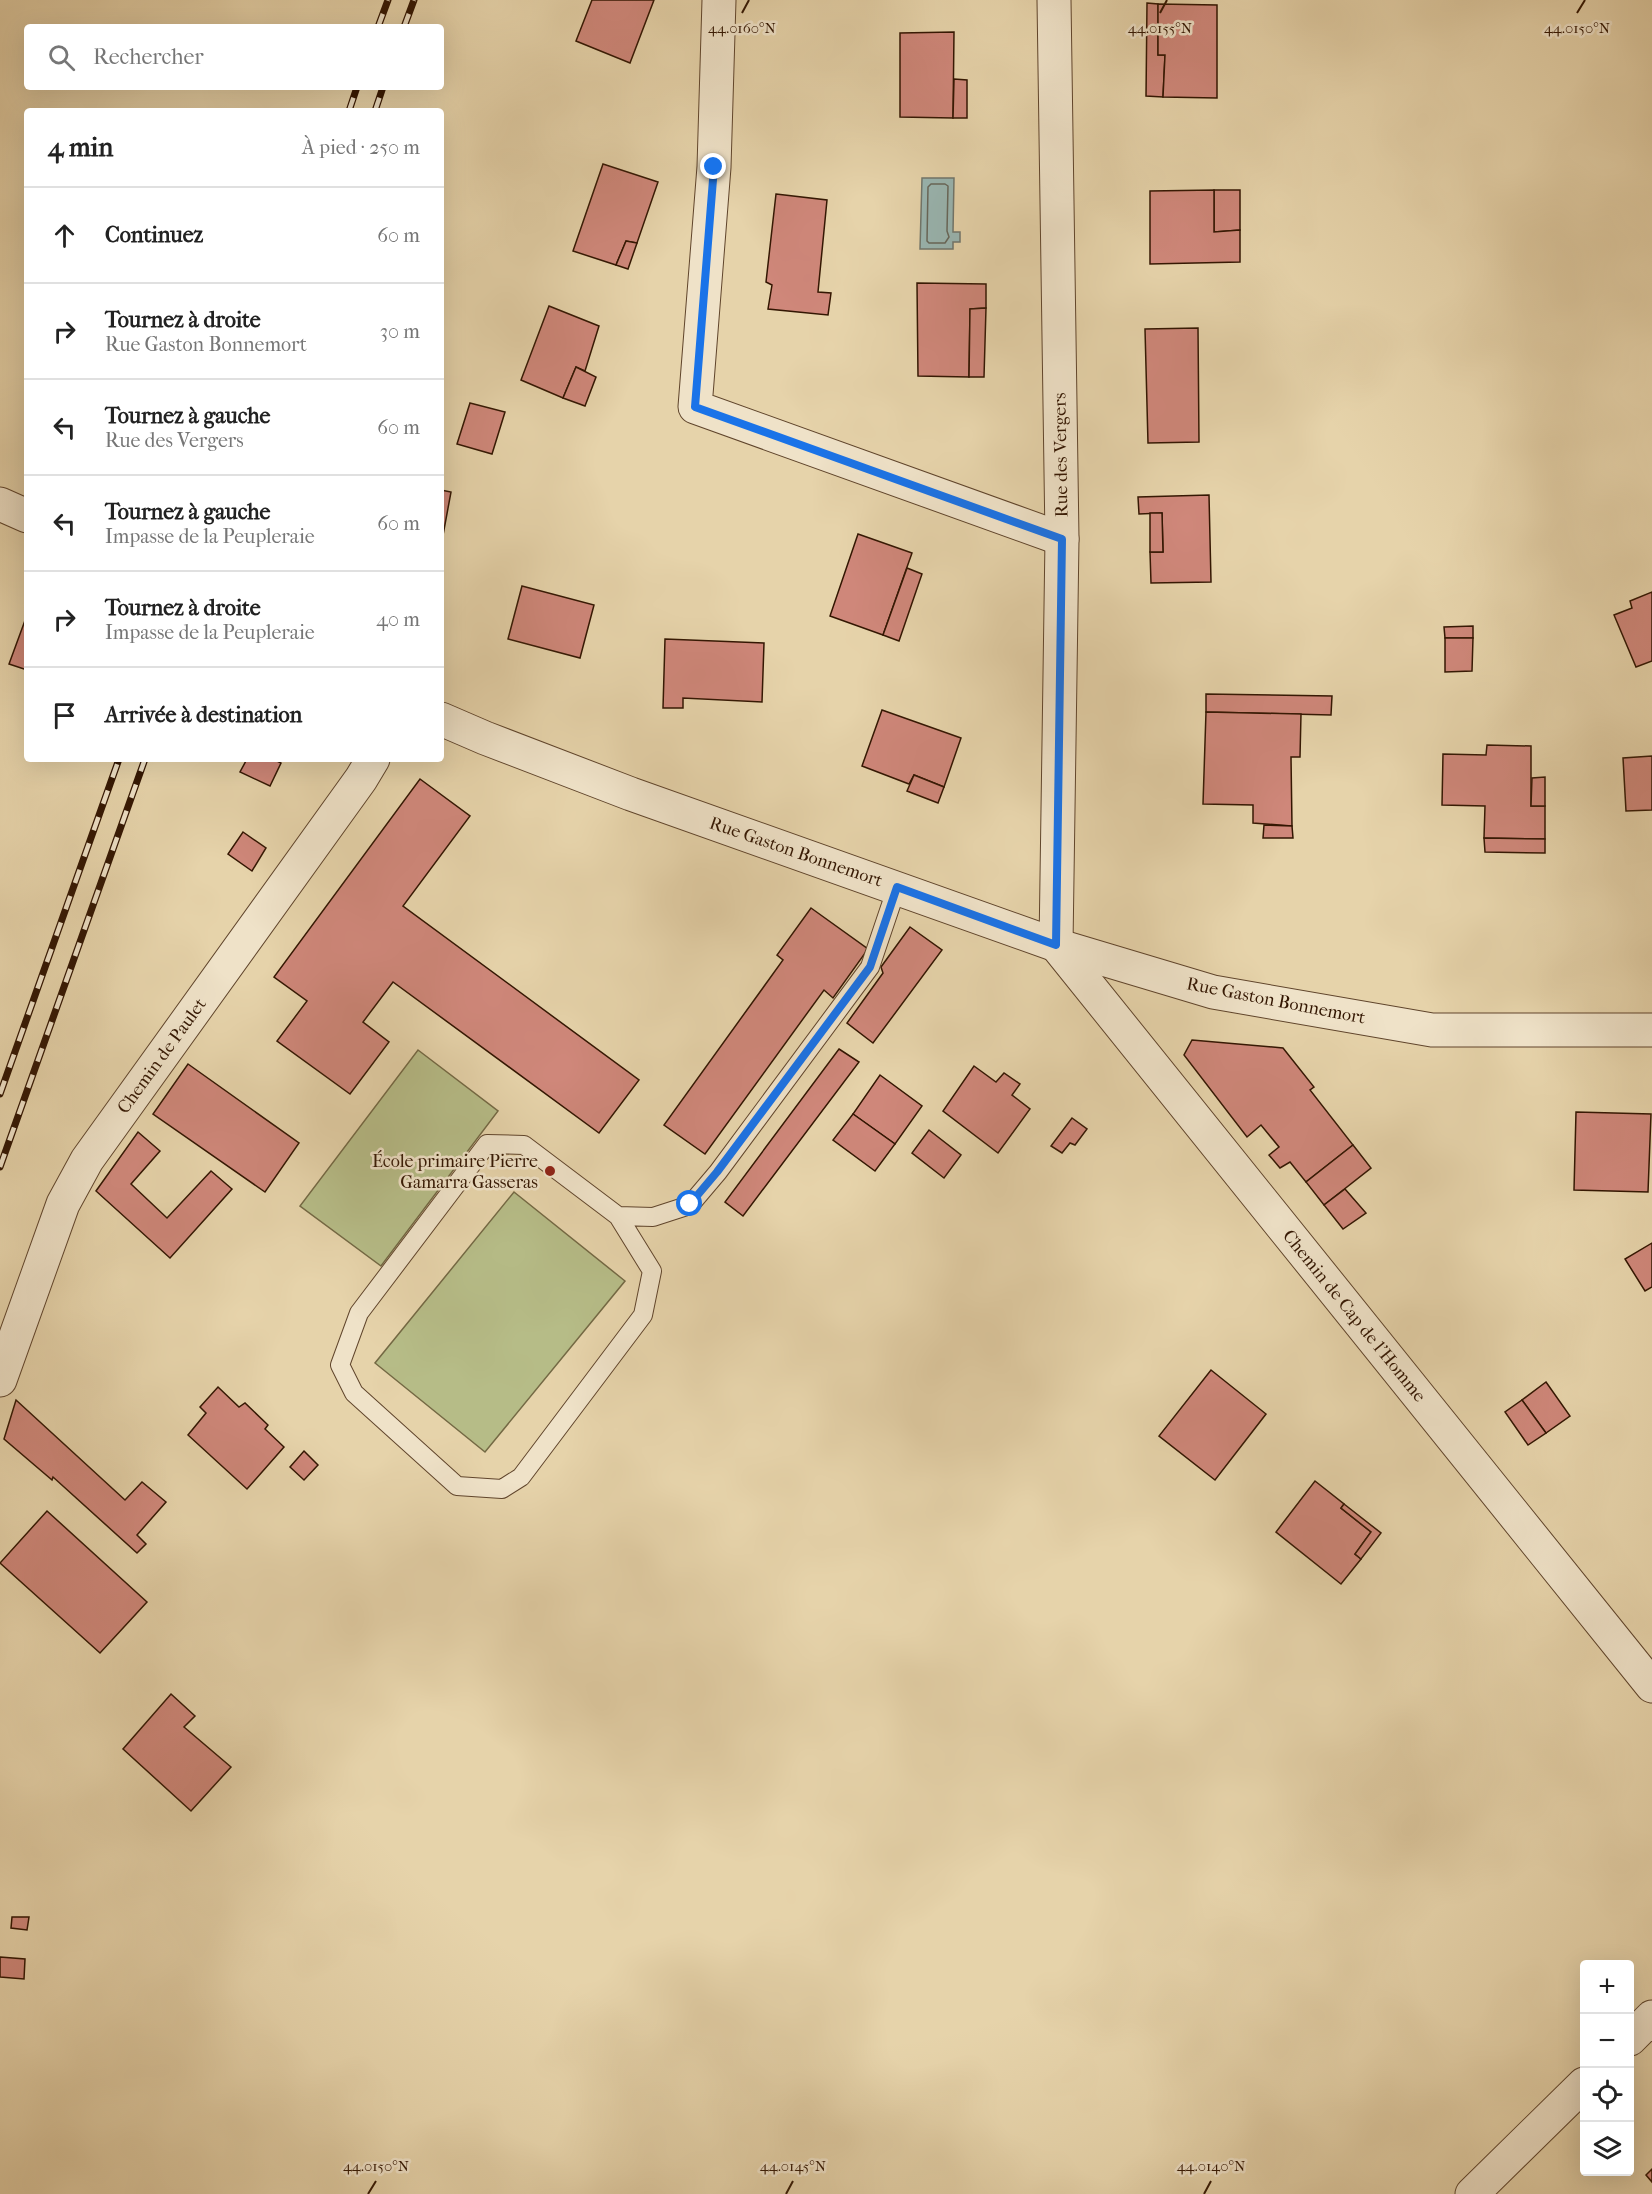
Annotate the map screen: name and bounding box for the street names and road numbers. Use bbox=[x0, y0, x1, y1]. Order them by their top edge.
street label: Rue des Vergers bbox=[1049, 392, 1073, 518]
street label: Rue Gaston Bonnemort bbox=[707, 813, 886, 892]
street label: Rue Gaston Bonnemort bbox=[1185, 973, 1368, 1029]
street label: Chemin de Paulet bbox=[113, 994, 211, 1118]
street label: Chemin de Cap de l'Homme bbox=[1278, 1226, 1430, 1406]

